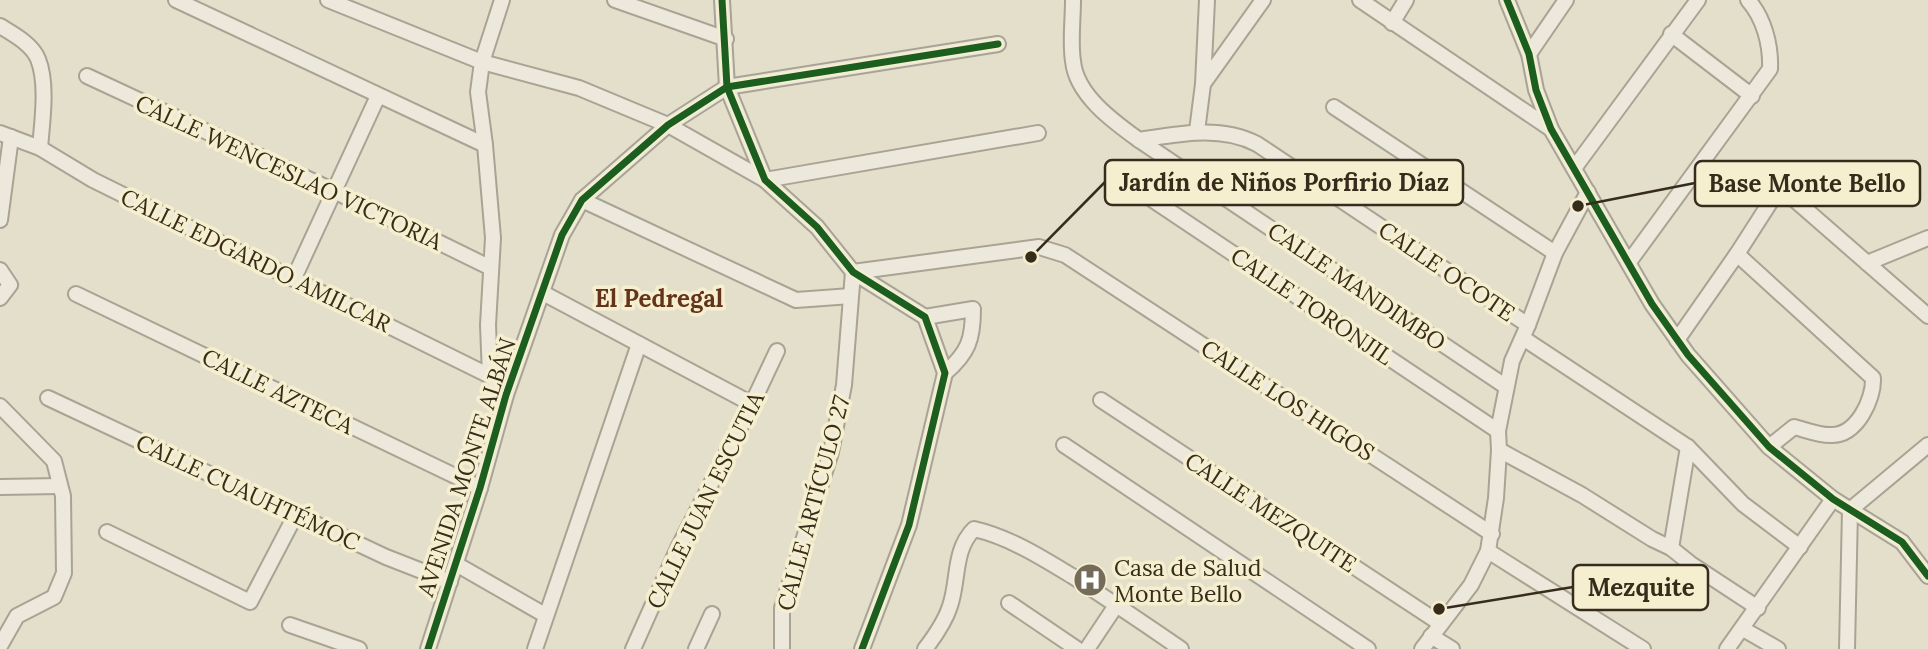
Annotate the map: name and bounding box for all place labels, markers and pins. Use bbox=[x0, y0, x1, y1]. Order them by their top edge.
callout: Jardín de Niños Porfirio Díaz bbox=[1105, 160, 1463, 205]
callout: Base Monte Bello bbox=[1695, 161, 1920, 206]
place label: Casa de Salud Monte Bello bbox=[1114, 553, 1262, 608]
hospital icon: Casa de Salud Monte Bello bbox=[1071, 561, 1109, 599]
callout: Mezquite bbox=[1573, 565, 1708, 610]

